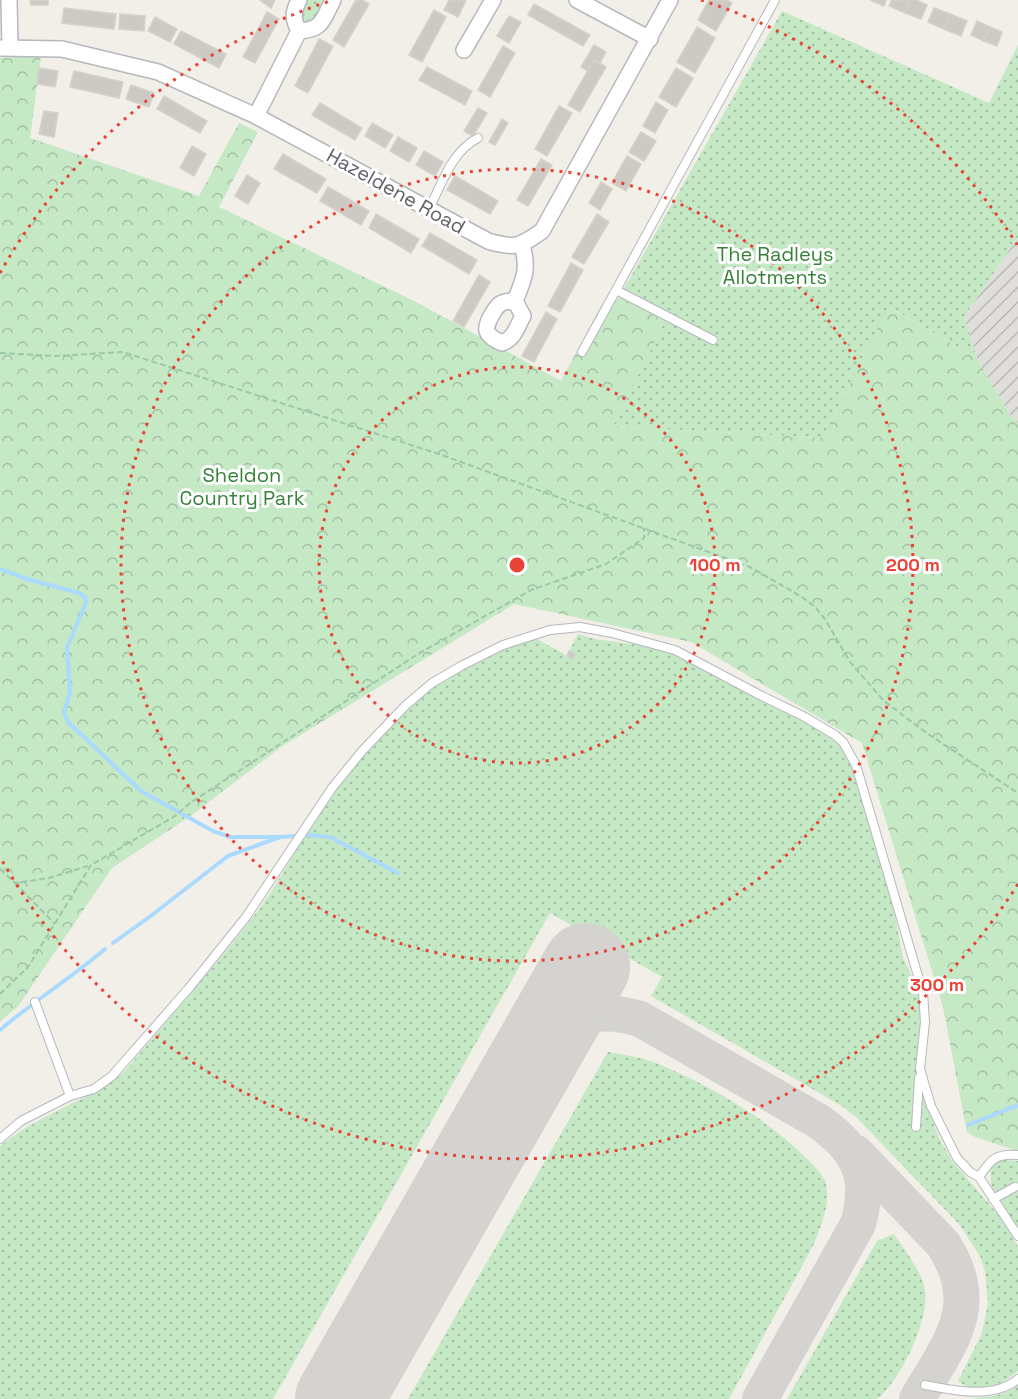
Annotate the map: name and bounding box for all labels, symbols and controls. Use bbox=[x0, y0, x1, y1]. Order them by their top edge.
street label: Hazeldene Road bbox=[322, 142, 470, 240]
park label: The Radleys Allotments bbox=[716, 241, 834, 290]
park label: Sheldon Country Park bbox=[179, 462, 305, 511]
text: 100 m bbox=[689, 553, 741, 576]
text: 200 m bbox=[886, 553, 940, 576]
centre of rings bbox=[507, 555, 527, 575]
text: 300 m bbox=[910, 973, 964, 996]

